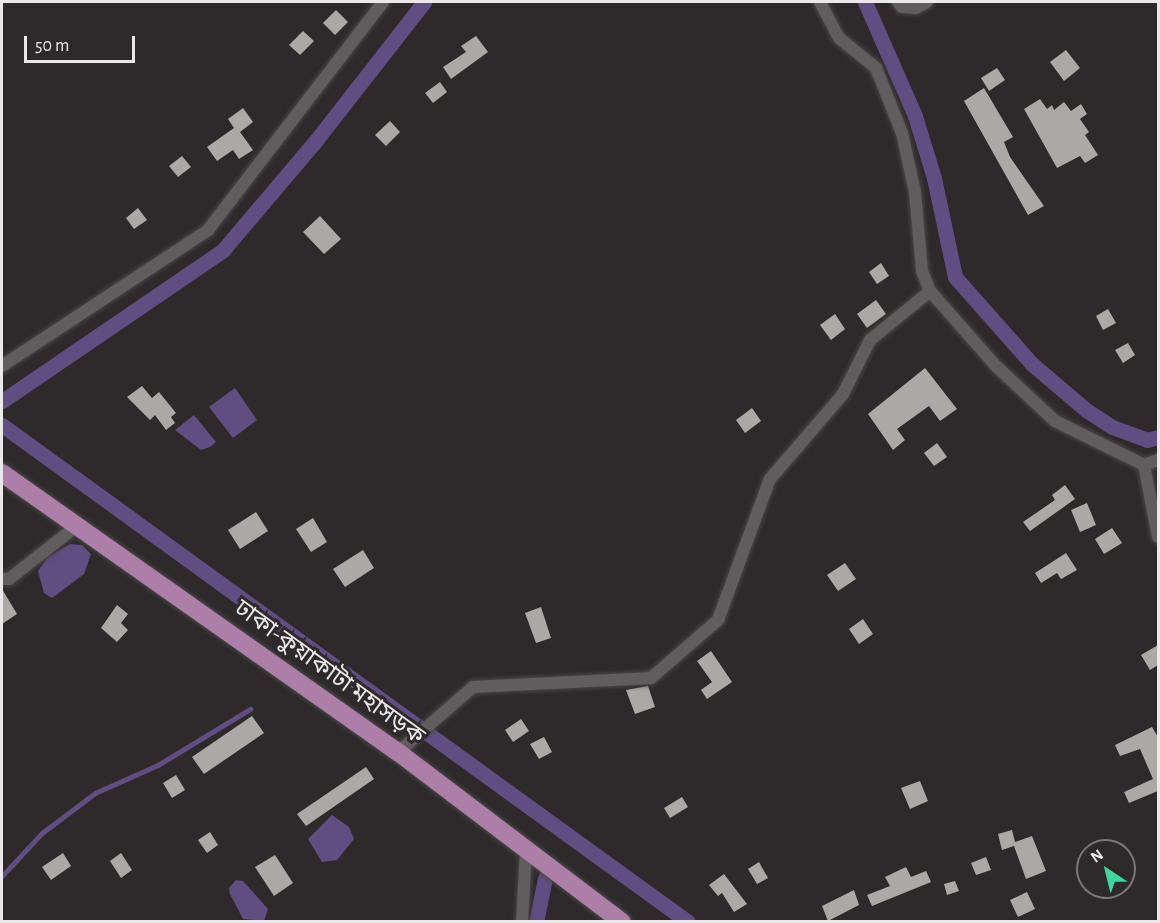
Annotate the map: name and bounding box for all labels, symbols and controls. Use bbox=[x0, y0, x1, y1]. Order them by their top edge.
scale bar bbox=[27, 24, 138, 62]
text: 50 m bbox=[35, 37, 69, 55]
street label: ঢাকা-কুয়াকাটা মহাসড়ক bbox=[228, 594, 430, 752]
north arrow bbox=[1076, 839, 1136, 899]
text: N bbox=[1088, 846, 1106, 866]

